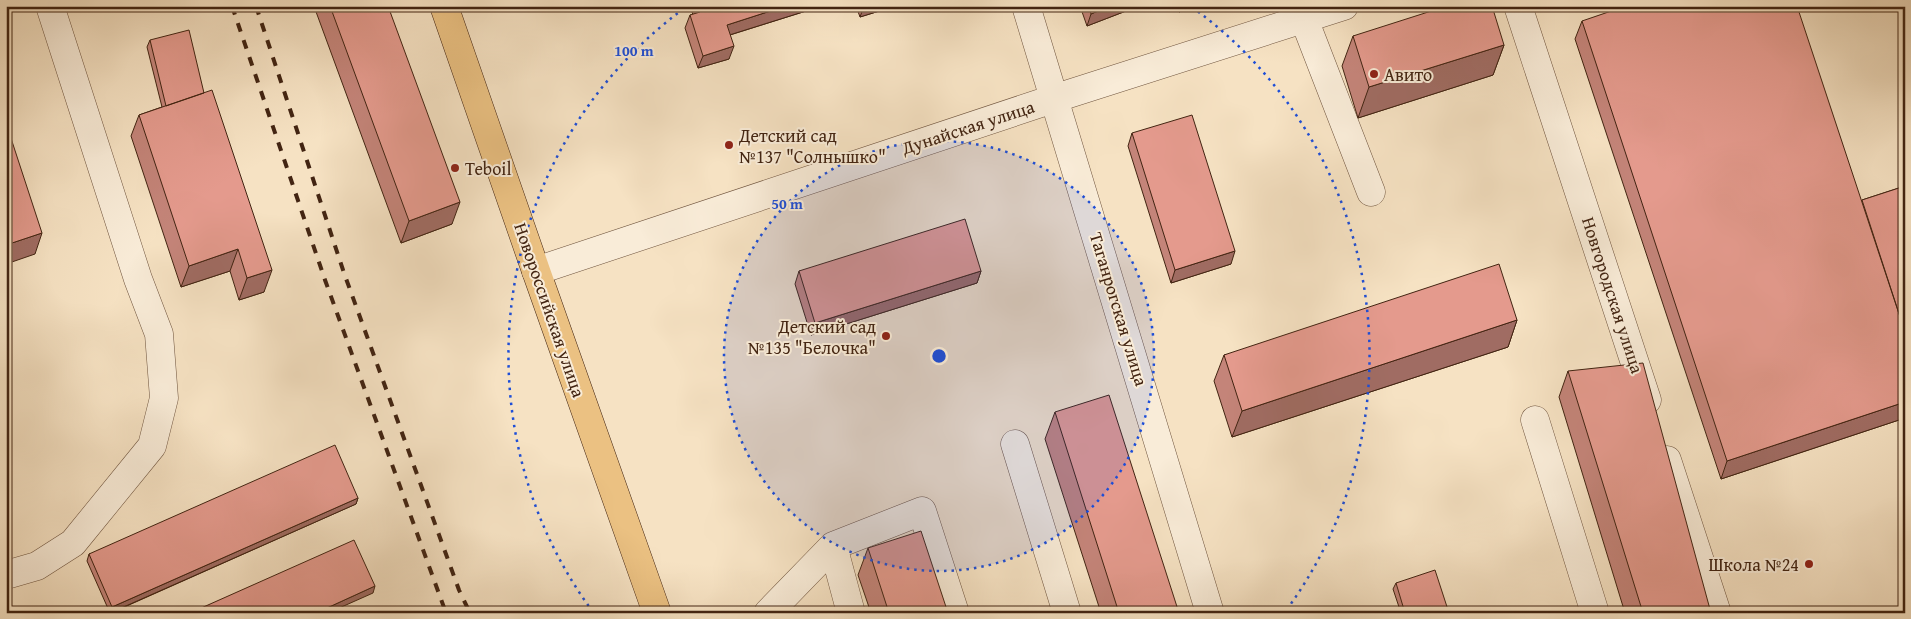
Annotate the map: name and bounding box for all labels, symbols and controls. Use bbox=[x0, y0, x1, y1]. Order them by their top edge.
text: 100 m bbox=[614, 40, 654, 61]
place label: Авито bbox=[1384, 61, 1432, 88]
marker: Авито bbox=[1368, 68, 1380, 80]
street label: Дунайская улица bbox=[897, 93, 1038, 161]
place label: Детский сад №137 "Солнышко" bbox=[738, 122, 886, 170]
marker: Детский сад №137 "Солнышко" bbox=[723, 139, 735, 151]
place label: Teboil bbox=[465, 155, 511, 182]
marker: Teboil bbox=[449, 162, 461, 174]
text: 50 m bbox=[771, 193, 803, 214]
street label: Новгородская улица bbox=[1575, 213, 1651, 377]
street label: Новороссийская улица bbox=[507, 219, 593, 401]
street label: Таганрогская улица bbox=[1083, 229, 1155, 390]
place label: Детский сад №135 "Белочка" bbox=[748, 313, 876, 361]
marker: Детский сад №135 "Белочка" bbox=[880, 330, 892, 342]
centre of rings bbox=[930, 347, 948, 365]
place label: Школа №24 bbox=[1709, 551, 1799, 578]
marker: Школа №24 bbox=[1803, 558, 1815, 570]

